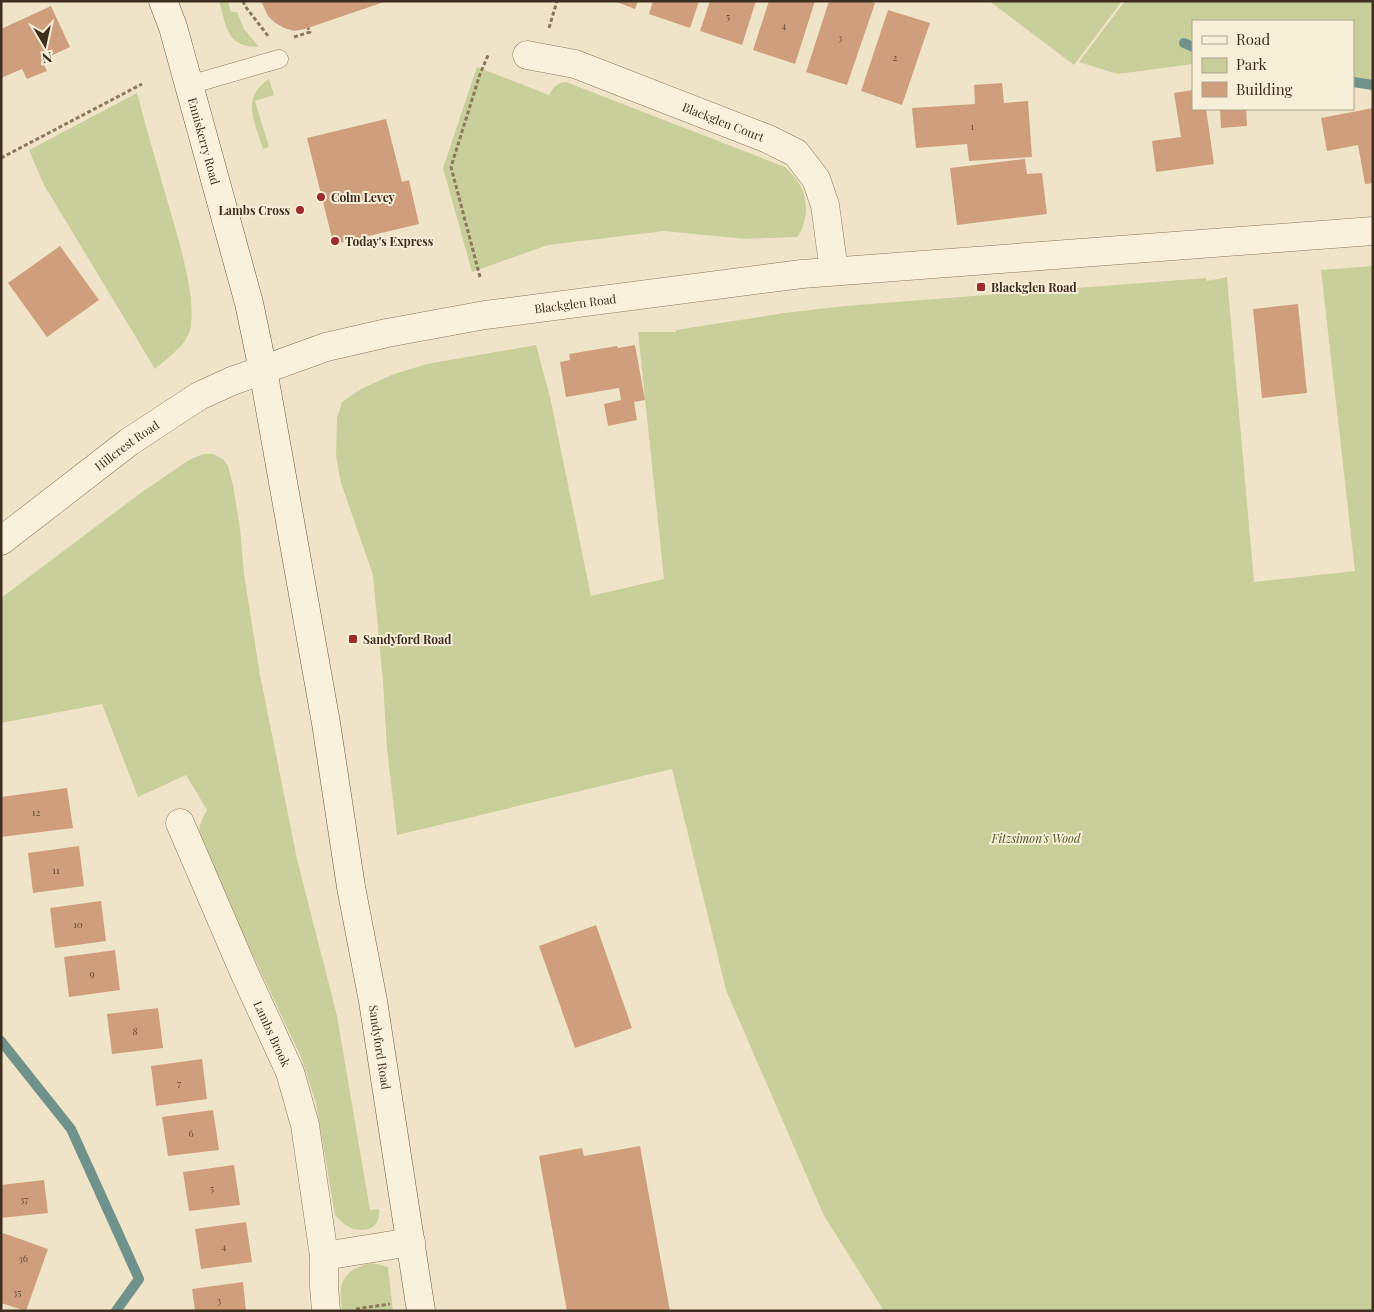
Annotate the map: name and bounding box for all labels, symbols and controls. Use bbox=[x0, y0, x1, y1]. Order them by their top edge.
house number: 5 bbox=[726, 9, 730, 23]
house number: 4 bbox=[782, 18, 787, 32]
north arrow bbox=[20, 20, 70, 70]
legend bbox=[1192, 20, 1354, 110]
text: Road bbox=[1236, 29, 1270, 49]
house number: 3 bbox=[838, 30, 843, 44]
text: N bbox=[41, 48, 54, 69]
house number: 2 bbox=[893, 50, 898, 64]
text: Park bbox=[1236, 54, 1268, 74]
text: Building bbox=[1236, 79, 1293, 99]
street label: Enniskerry Road bbox=[185, 96, 224, 186]
street label: Blackglen Court bbox=[680, 99, 767, 145]
house number: 1 bbox=[970, 119, 974, 133]
place label: Colm Levey bbox=[331, 189, 396, 205]
marker: Colm Levey bbox=[315, 191, 327, 203]
place label: Lambs Cross bbox=[218, 202, 290, 218]
marker: Lambs Cross bbox=[294, 204, 306, 216]
place label: Today's Express bbox=[345, 233, 434, 249]
marker: Today's Express bbox=[329, 235, 341, 247]
place label: Blackglen Road bbox=[991, 279, 1077, 295]
marker: Blackglen Road bbox=[975, 281, 987, 293]
street label: Blackglen Road bbox=[533, 290, 617, 317]
street label: Hillcrest Road bbox=[91, 416, 162, 474]
place label: Sandyford Road bbox=[363, 631, 452, 647]
marker: Sandyford Road bbox=[347, 633, 359, 645]
house number: 12 bbox=[32, 805, 40, 819]
park label: Fitzsimon's Wood bbox=[991, 830, 1081, 846]
house number: 11 bbox=[52, 863, 60, 877]
house number: 10 bbox=[73, 917, 83, 931]
house number: 9 bbox=[89, 966, 95, 980]
street label: Lambs Brook bbox=[250, 998, 295, 1070]
street label: Sandyford Road bbox=[366, 1004, 395, 1091]
house number: 8 bbox=[132, 1024, 138, 1038]
house number: 7 bbox=[177, 1076, 181, 1090]
house number: 6 bbox=[188, 1126, 194, 1140]
house number: 5 bbox=[210, 1181, 214, 1195]
house number: 37 bbox=[20, 1192, 28, 1206]
house number: 4 bbox=[222, 1239, 227, 1253]
house number: 36 bbox=[18, 1251, 28, 1265]
house number: 35 bbox=[13, 1285, 21, 1299]
house number: 3 bbox=[217, 1293, 222, 1307]

